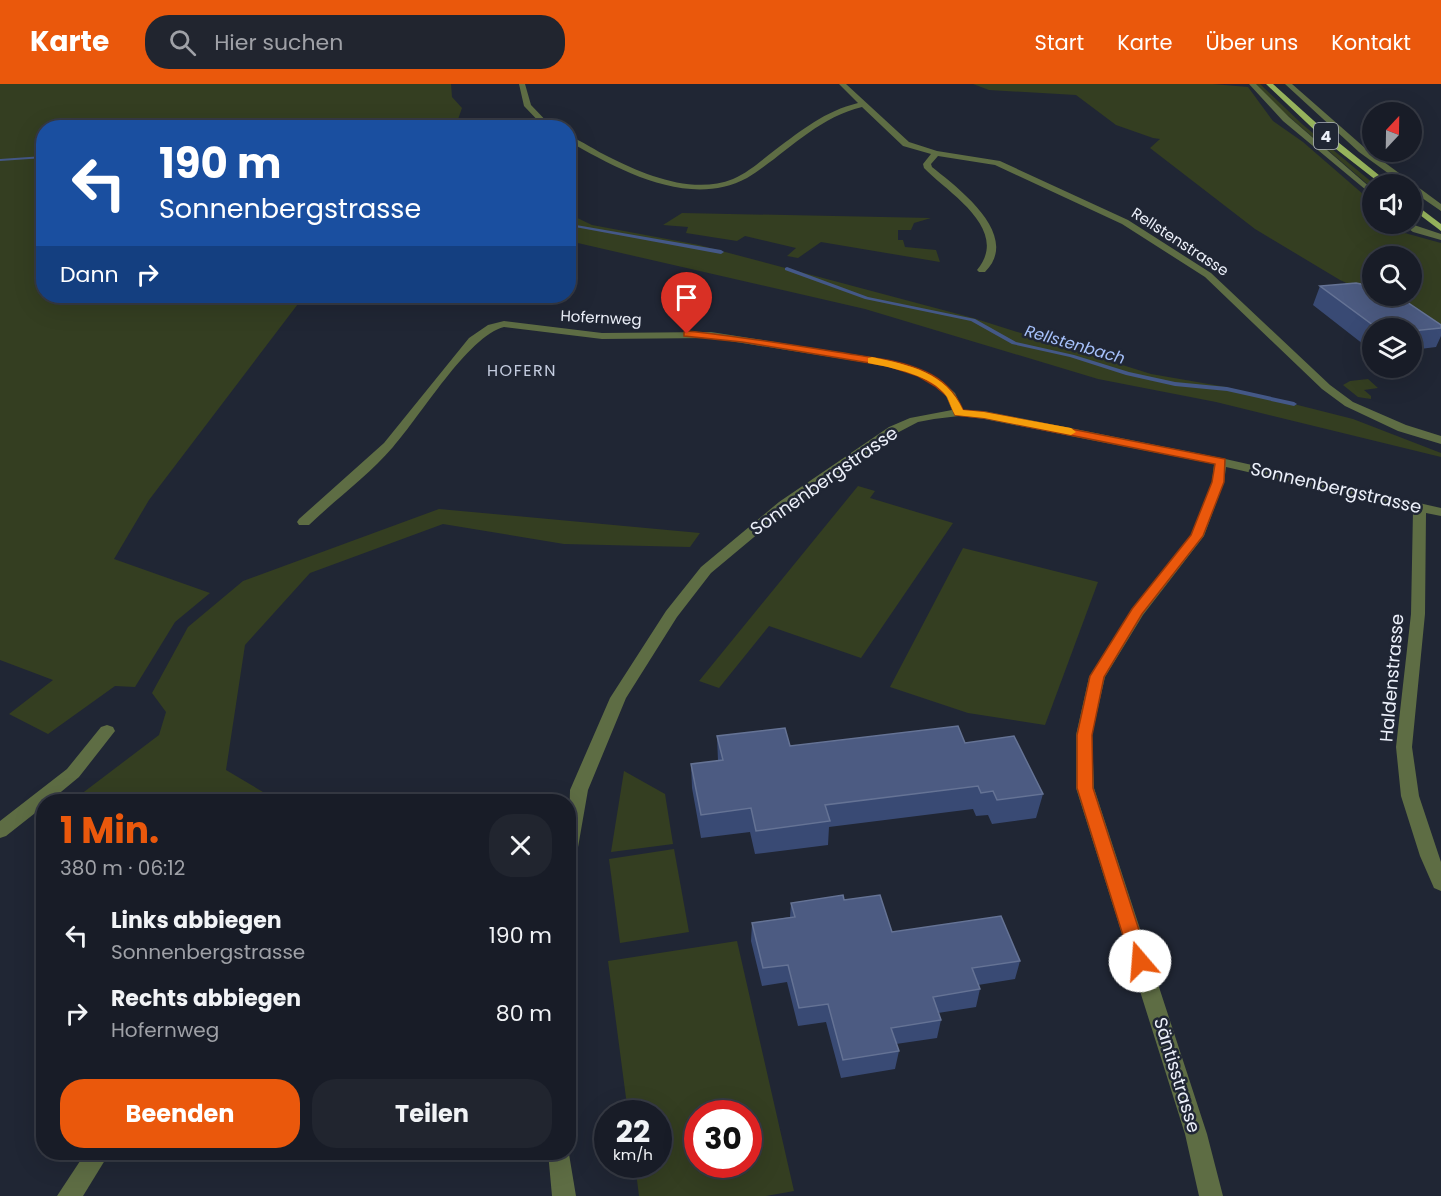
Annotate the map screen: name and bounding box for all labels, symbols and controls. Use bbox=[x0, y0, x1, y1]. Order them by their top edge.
search box bbox=[145, 15, 565, 69]
text: Karte bbox=[30, 22, 109, 61]
icon: search bbox=[166, 26, 199, 59]
text: Hier suchen bbox=[214, 27, 343, 58]
text: Start bbox=[1035, 28, 1084, 57]
text: Karte bbox=[1117, 28, 1173, 57]
text: Über uns bbox=[1206, 28, 1298, 57]
text: Kontakt bbox=[1331, 28, 1411, 57]
north arrow bbox=[1362, 102, 1422, 162]
map controls bbox=[1362, 102, 1422, 378]
road number: 4 bbox=[1314, 123, 1338, 149]
text: 190 m bbox=[159, 134, 281, 193]
icon: left bbox=[60, 144, 138, 222]
button: sound bbox=[1362, 174, 1422, 234]
text: Sonnenbergstrasse bbox=[159, 190, 421, 227]
street label: Rellstenstrasse bbox=[1128, 202, 1233, 281]
button: search bbox=[1362, 246, 1422, 306]
icon: right bbox=[131, 258, 164, 291]
text: Dann bbox=[60, 259, 119, 290]
pin bbox=[661, 272, 712, 334]
icon: arrive bbox=[670, 281, 703, 314]
street label: Hofernweg bbox=[560, 305, 642, 330]
button: layers bbox=[1362, 318, 1422, 378]
water label: Rellstenbach bbox=[1022, 319, 1128, 370]
district label: HOFERN bbox=[487, 359, 557, 382]
street label: Sonnenbergstrasse bbox=[745, 420, 902, 541]
street label: Sonnenbergstrasse bbox=[1248, 456, 1424, 519]
street label: Haldenstrasse bbox=[1373, 613, 1410, 743]
text: 1 Min. bbox=[60, 805, 159, 856]
button: close bbox=[489, 814, 552, 877]
text: 380 m · 06:12 bbox=[60, 854, 185, 882]
text: Links abbiegen bbox=[111, 905, 282, 936]
icon: left bbox=[60, 919, 93, 952]
text: 190 m bbox=[489, 920, 552, 951]
position arrow bbox=[1108, 929, 1172, 993]
text: Sonnenbergstrasse bbox=[111, 938, 305, 966]
text: Rechts abbiegen bbox=[111, 983, 301, 1014]
icon: right bbox=[60, 997, 93, 1030]
text: 80 m bbox=[496, 998, 552, 1029]
street label: Säntisstrasse bbox=[1148, 1014, 1207, 1136]
text: Hofernweg bbox=[111, 1016, 219, 1044]
button: Beenden bbox=[60, 1079, 300, 1148]
button: Teilen bbox=[312, 1079, 552, 1148]
speed limit sign: 30 bbox=[684, 1100, 762, 1178]
text: 22 bbox=[616, 1110, 650, 1153]
text: km/h bbox=[613, 1144, 653, 1165]

